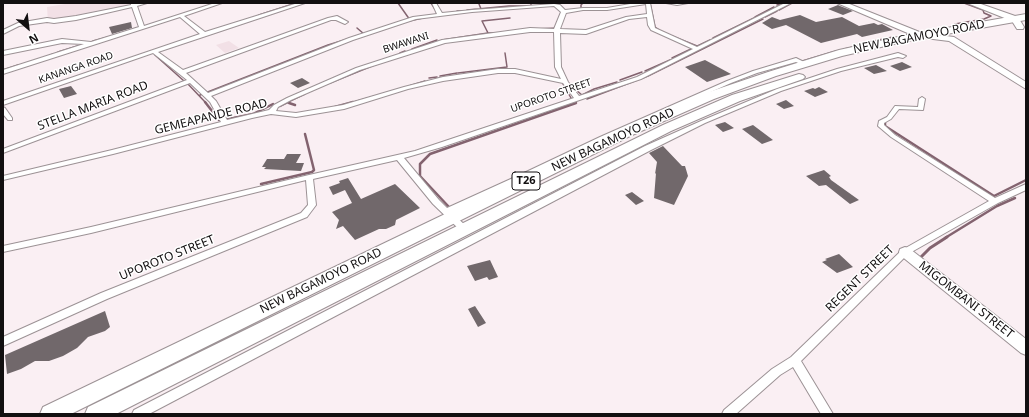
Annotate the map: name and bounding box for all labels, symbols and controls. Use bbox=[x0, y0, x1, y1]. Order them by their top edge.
north arrow bbox=[8, 8, 48, 48]
street label: NEW BAGAMOYO ROAD bbox=[852, 17, 986, 57]
text: N bbox=[26, 30, 41, 48]
street label: BWAWANI bbox=[381, 30, 431, 56]
street label: KANANGA ROAD bbox=[37, 50, 115, 86]
street label: UPOROTO STREET bbox=[509, 77, 593, 115]
street label: STELLA MARIA ROAD bbox=[36, 78, 150, 134]
street label: GEMEAPANDE ROAD bbox=[153, 96, 269, 138]
street label: NEW BAGAMOYO ROAD bbox=[549, 105, 677, 175]
road number: T26 bbox=[512, 172, 540, 190]
street label: UPOROTO STREET bbox=[117, 232, 217, 284]
street label: REGENT STREET bbox=[823, 243, 897, 315]
street label: NEW BAGAMOYO ROAD bbox=[258, 245, 384, 317]
street label: MIGOMBANI STREET bbox=[916, 258, 1016, 342]

